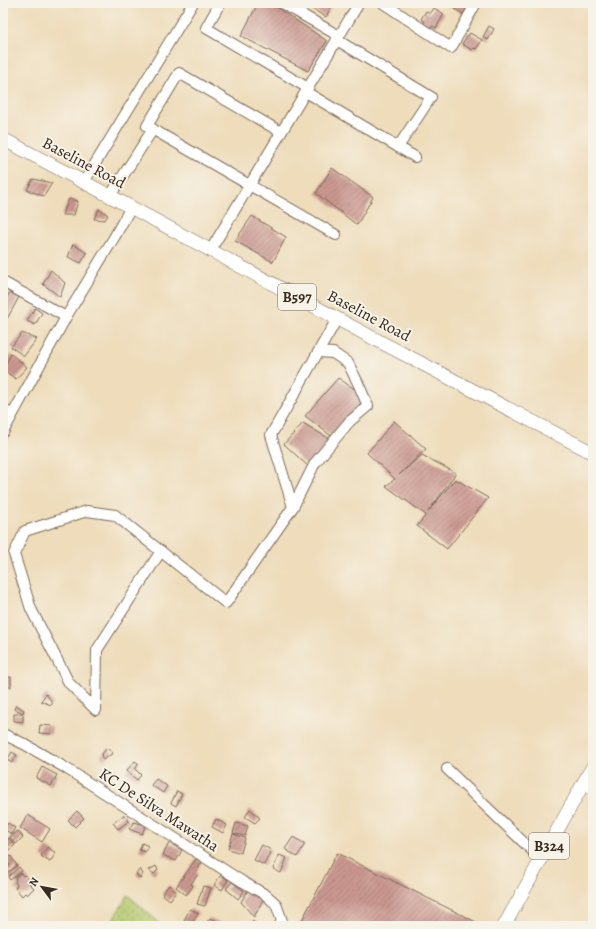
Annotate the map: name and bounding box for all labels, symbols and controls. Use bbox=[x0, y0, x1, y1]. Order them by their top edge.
street label: Baseline Road bbox=[38, 132, 130, 194]
road number: B597 bbox=[278, 284, 316, 310]
street label: Baseline Road bbox=[323, 285, 415, 347]
street label: KC De Silva Mawatha bbox=[95, 763, 224, 857]
road number: B324 bbox=[529, 833, 569, 859]
north arrow bbox=[22, 867, 62, 907]
text: N bbox=[25, 875, 42, 889]

